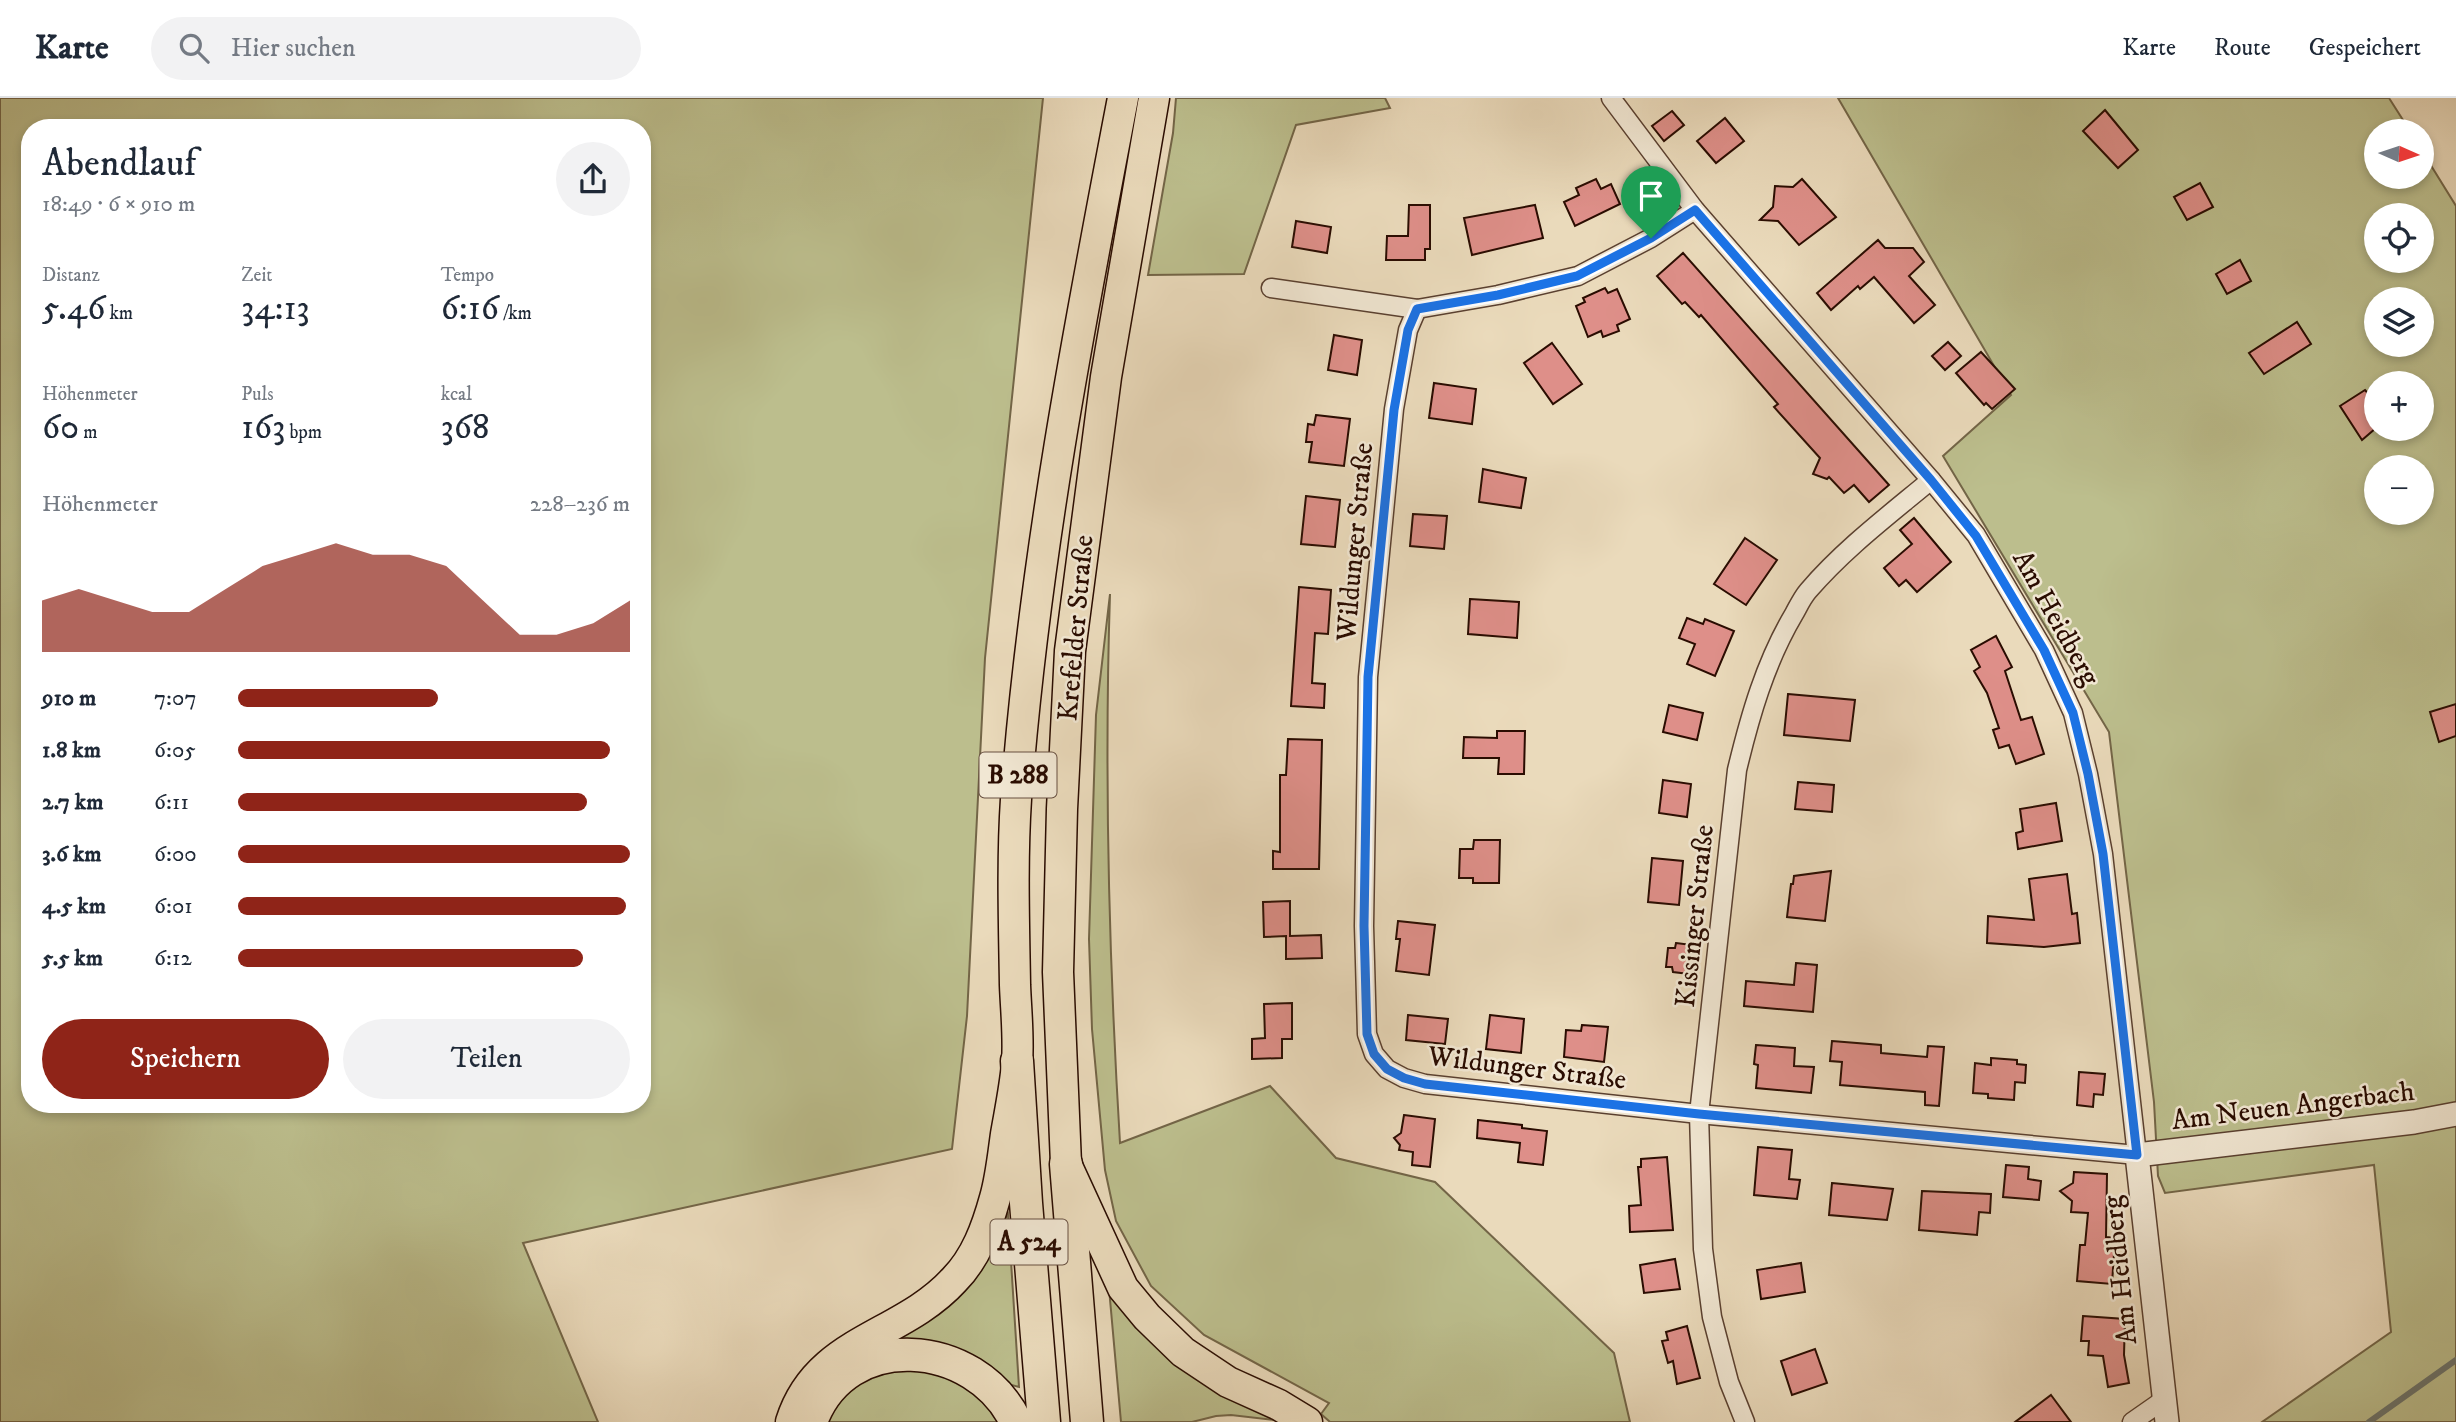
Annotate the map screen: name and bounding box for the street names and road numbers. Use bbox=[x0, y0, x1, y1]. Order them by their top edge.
street label: Wildunger Straße bbox=[1329, 441, 1381, 644]
street label: Krefelder Straße bbox=[1050, 533, 1102, 723]
street label: Am Heidberg bbox=[2004, 544, 2108, 692]
road number: B 288 bbox=[979, 752, 1056, 797]
street label: Kissinger Straße bbox=[1668, 823, 1722, 1009]
street label: Wildunger Straße bbox=[1425, 1038, 1628, 1098]
street label: Am Neuen Angerbach bbox=[2170, 1074, 2417, 1138]
street label: Am Heidberg bbox=[2095, 1193, 2145, 1346]
road number: A 524 bbox=[990, 1219, 1068, 1264]

